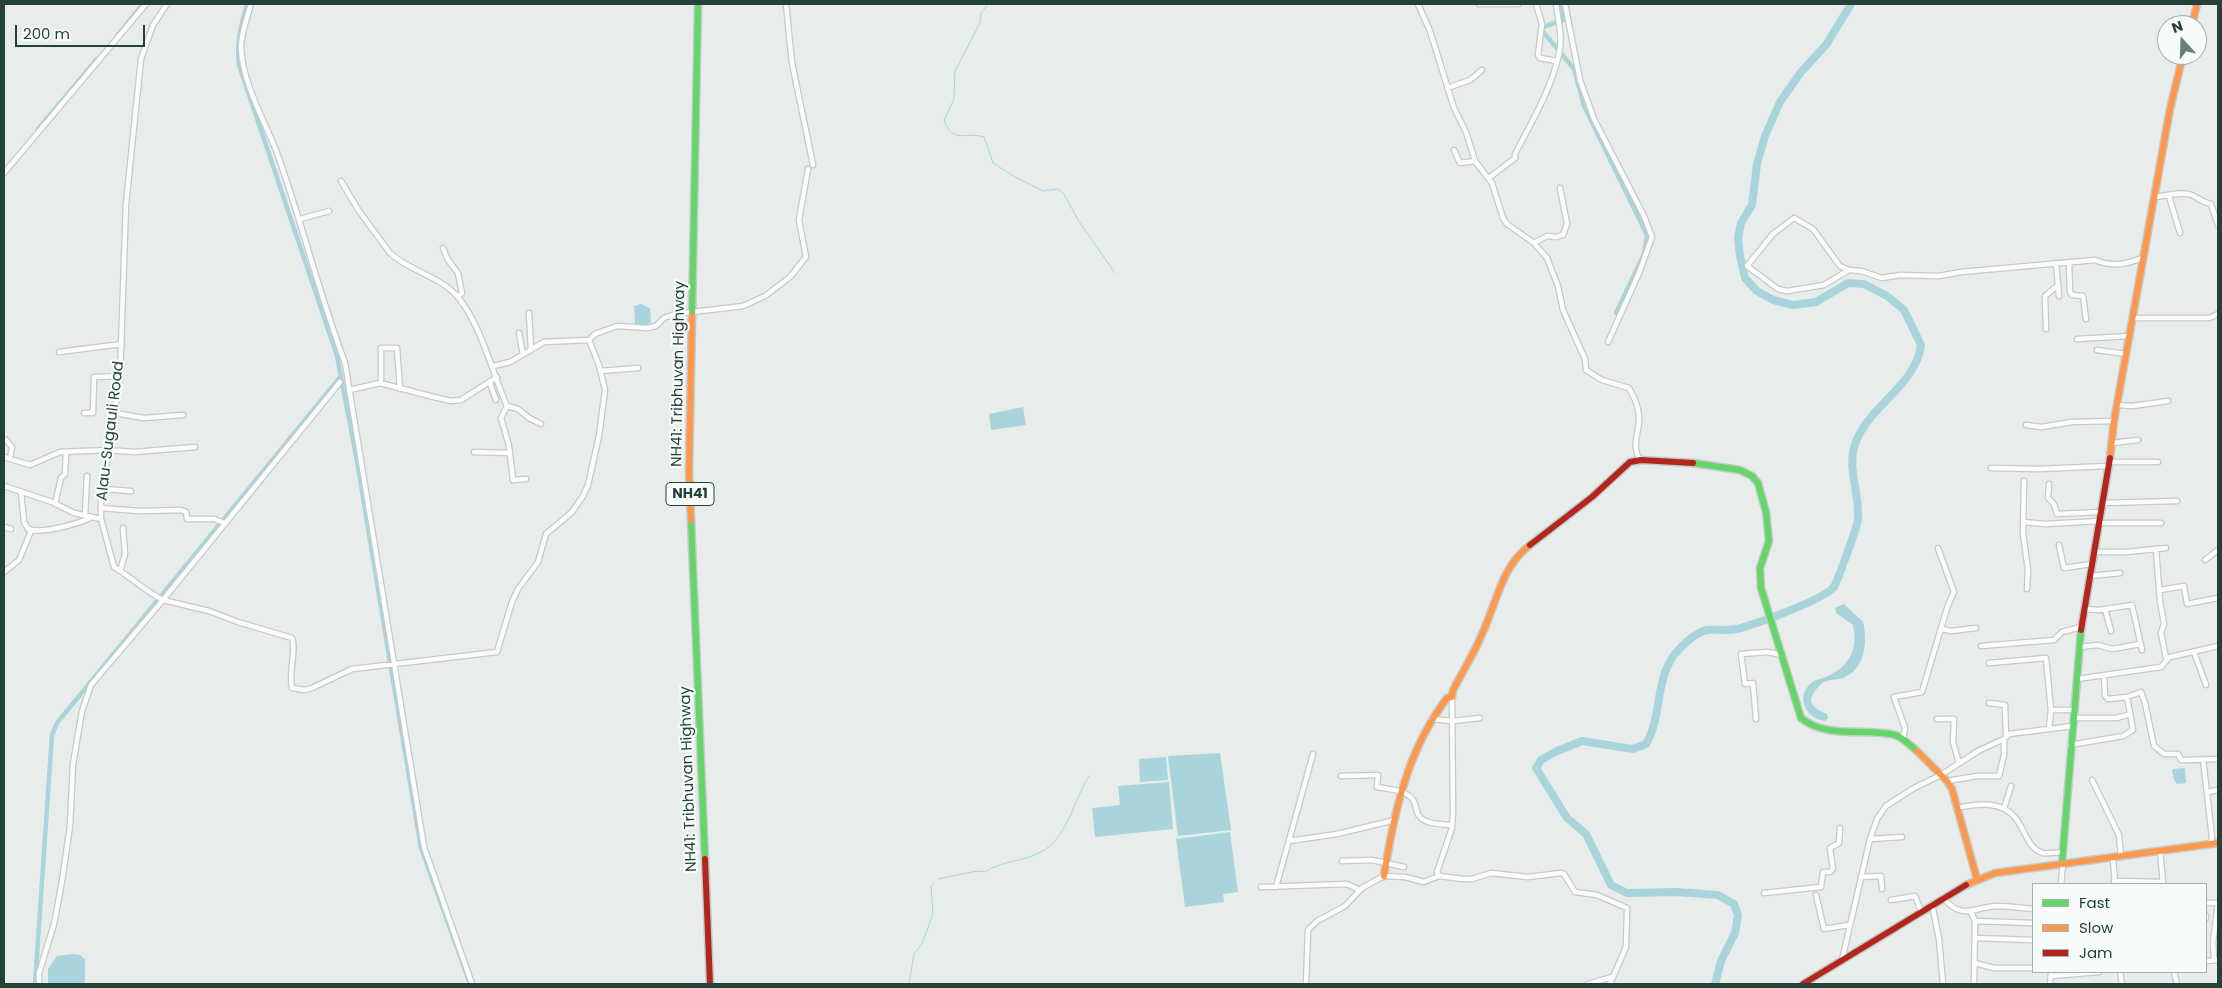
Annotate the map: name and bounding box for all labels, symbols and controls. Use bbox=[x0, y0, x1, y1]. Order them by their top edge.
scale bar bbox=[18, 15, 148, 47]
north arrow bbox=[2157, 15, 2207, 65]
text: N bbox=[2169, 16, 2186, 38]
text: 200 m bbox=[23, 23, 70, 44]
street label: NH41: Tribhuvan Highway bbox=[668, 281, 690, 467]
street label: Alau-Sugauli Road bbox=[94, 360, 128, 502]
road number: NH41 bbox=[666, 482, 714, 506]
street label: NH41: Tribhuvan Highway bbox=[677, 686, 701, 872]
legend bbox=[2032, 883, 2207, 973]
text: Fast bbox=[2079, 892, 2110, 913]
text: Slow bbox=[2079, 917, 2113, 938]
text: Jam bbox=[2079, 942, 2113, 963]

